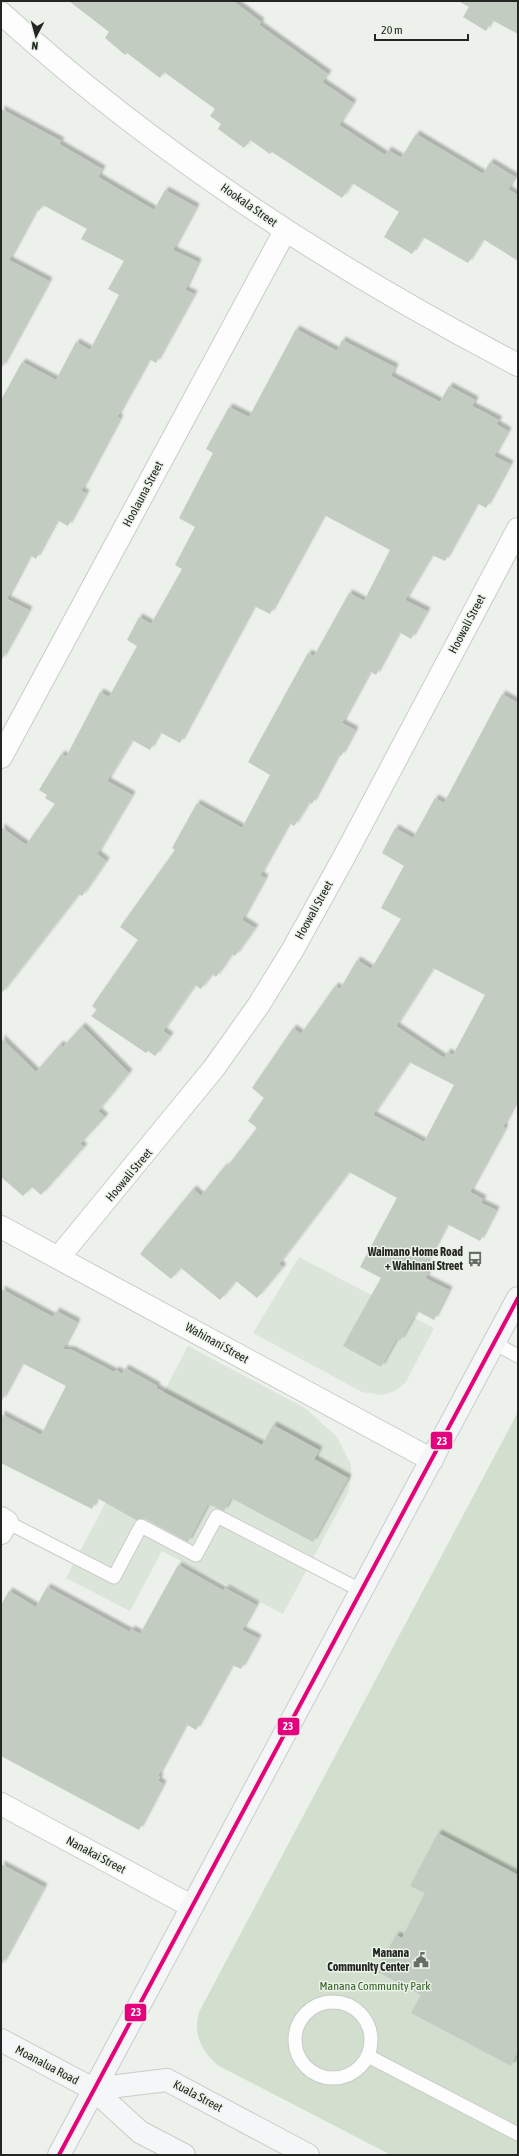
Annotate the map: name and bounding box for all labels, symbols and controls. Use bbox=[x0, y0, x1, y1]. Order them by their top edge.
north arrow bbox=[16, 16, 56, 56]
scale bar bbox=[375, 16, 468, 42]
text: 20 m bbox=[381, 23, 403, 37]
text: N bbox=[31, 40, 39, 52]
street label: Hookala Street bbox=[218, 180, 280, 230]
street label: Hoolauna Street bbox=[120, 458, 166, 529]
street label: Hoowali Street bbox=[446, 592, 489, 656]
street label: Hoowali Street bbox=[292, 878, 336, 942]
street label: Hoowali Street bbox=[103, 1145, 155, 1204]
place label: Waimano Home Road + Wahinani Street bbox=[367, 1245, 464, 1273]
bus stop icon: Waimano Home Road + Wahinani Street bbox=[466, 1250, 484, 1268]
street label: Wahinani Street bbox=[183, 1320, 252, 1366]
line badge: 23 bbox=[430, 1431, 453, 1450]
text: 23 bbox=[437, 1435, 447, 1447]
line badge: 23 bbox=[277, 1717, 300, 1736]
text: 23 bbox=[283, 1720, 293, 1732]
street label: Nanakai Street bbox=[64, 1833, 129, 1877]
place label: Manana Community Center bbox=[327, 1946, 409, 1974]
public building icon: Manana Community Center bbox=[412, 1951, 430, 1969]
park label: Manana Community Park bbox=[320, 1979, 431, 1993]
line badge: 23 bbox=[124, 2003, 147, 2022]
text: 23 bbox=[131, 2006, 141, 2018]
street label: Moanalua Road bbox=[13, 2042, 81, 2088]
street label: Kuala Street bbox=[171, 2077, 226, 2115]

